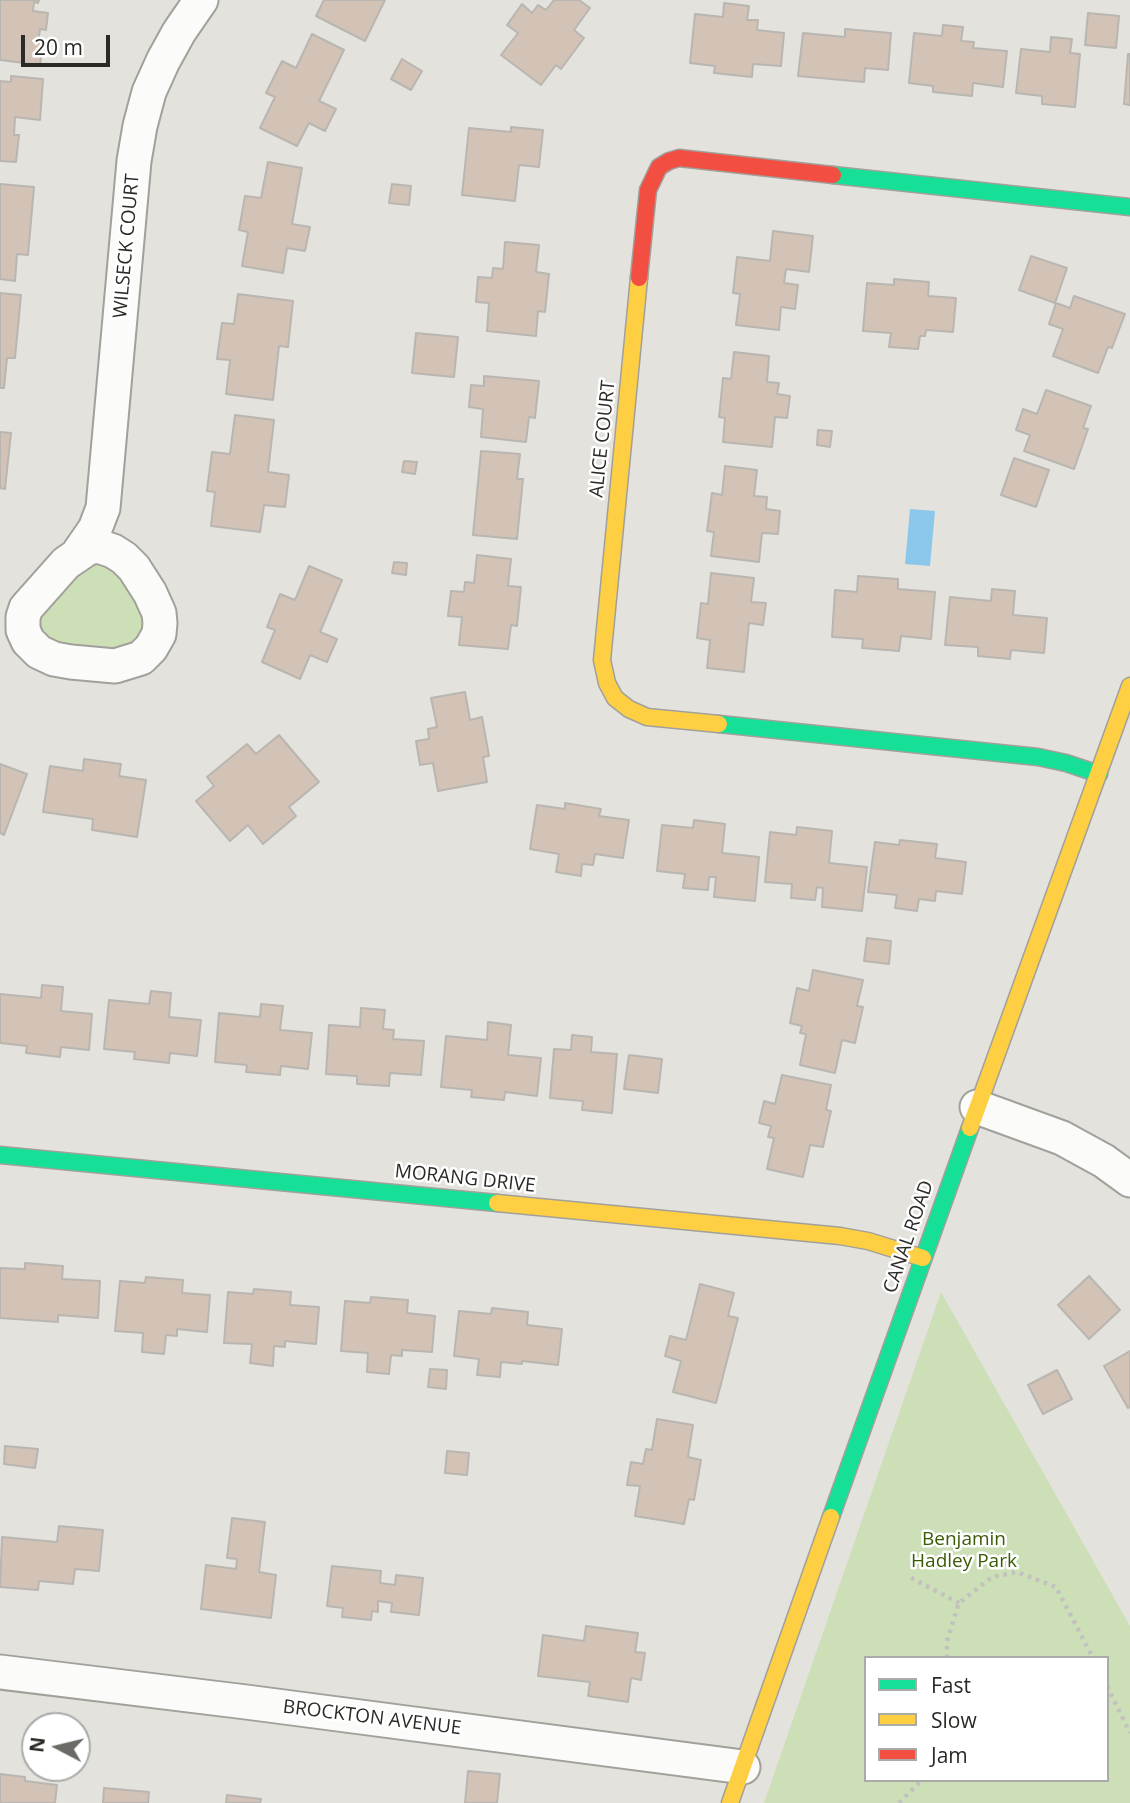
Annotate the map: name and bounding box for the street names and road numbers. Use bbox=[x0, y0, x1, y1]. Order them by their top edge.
street label: WILSECK COURT bbox=[109, 173, 145, 319]
street label: ALICE COURT bbox=[586, 379, 620, 499]
street label: MORANG DRIVE bbox=[394, 1160, 536, 1198]
street label: CANAL ROAD bbox=[879, 1178, 939, 1296]
street label: BROCKTON AVENUE bbox=[282, 1696, 462, 1740]

